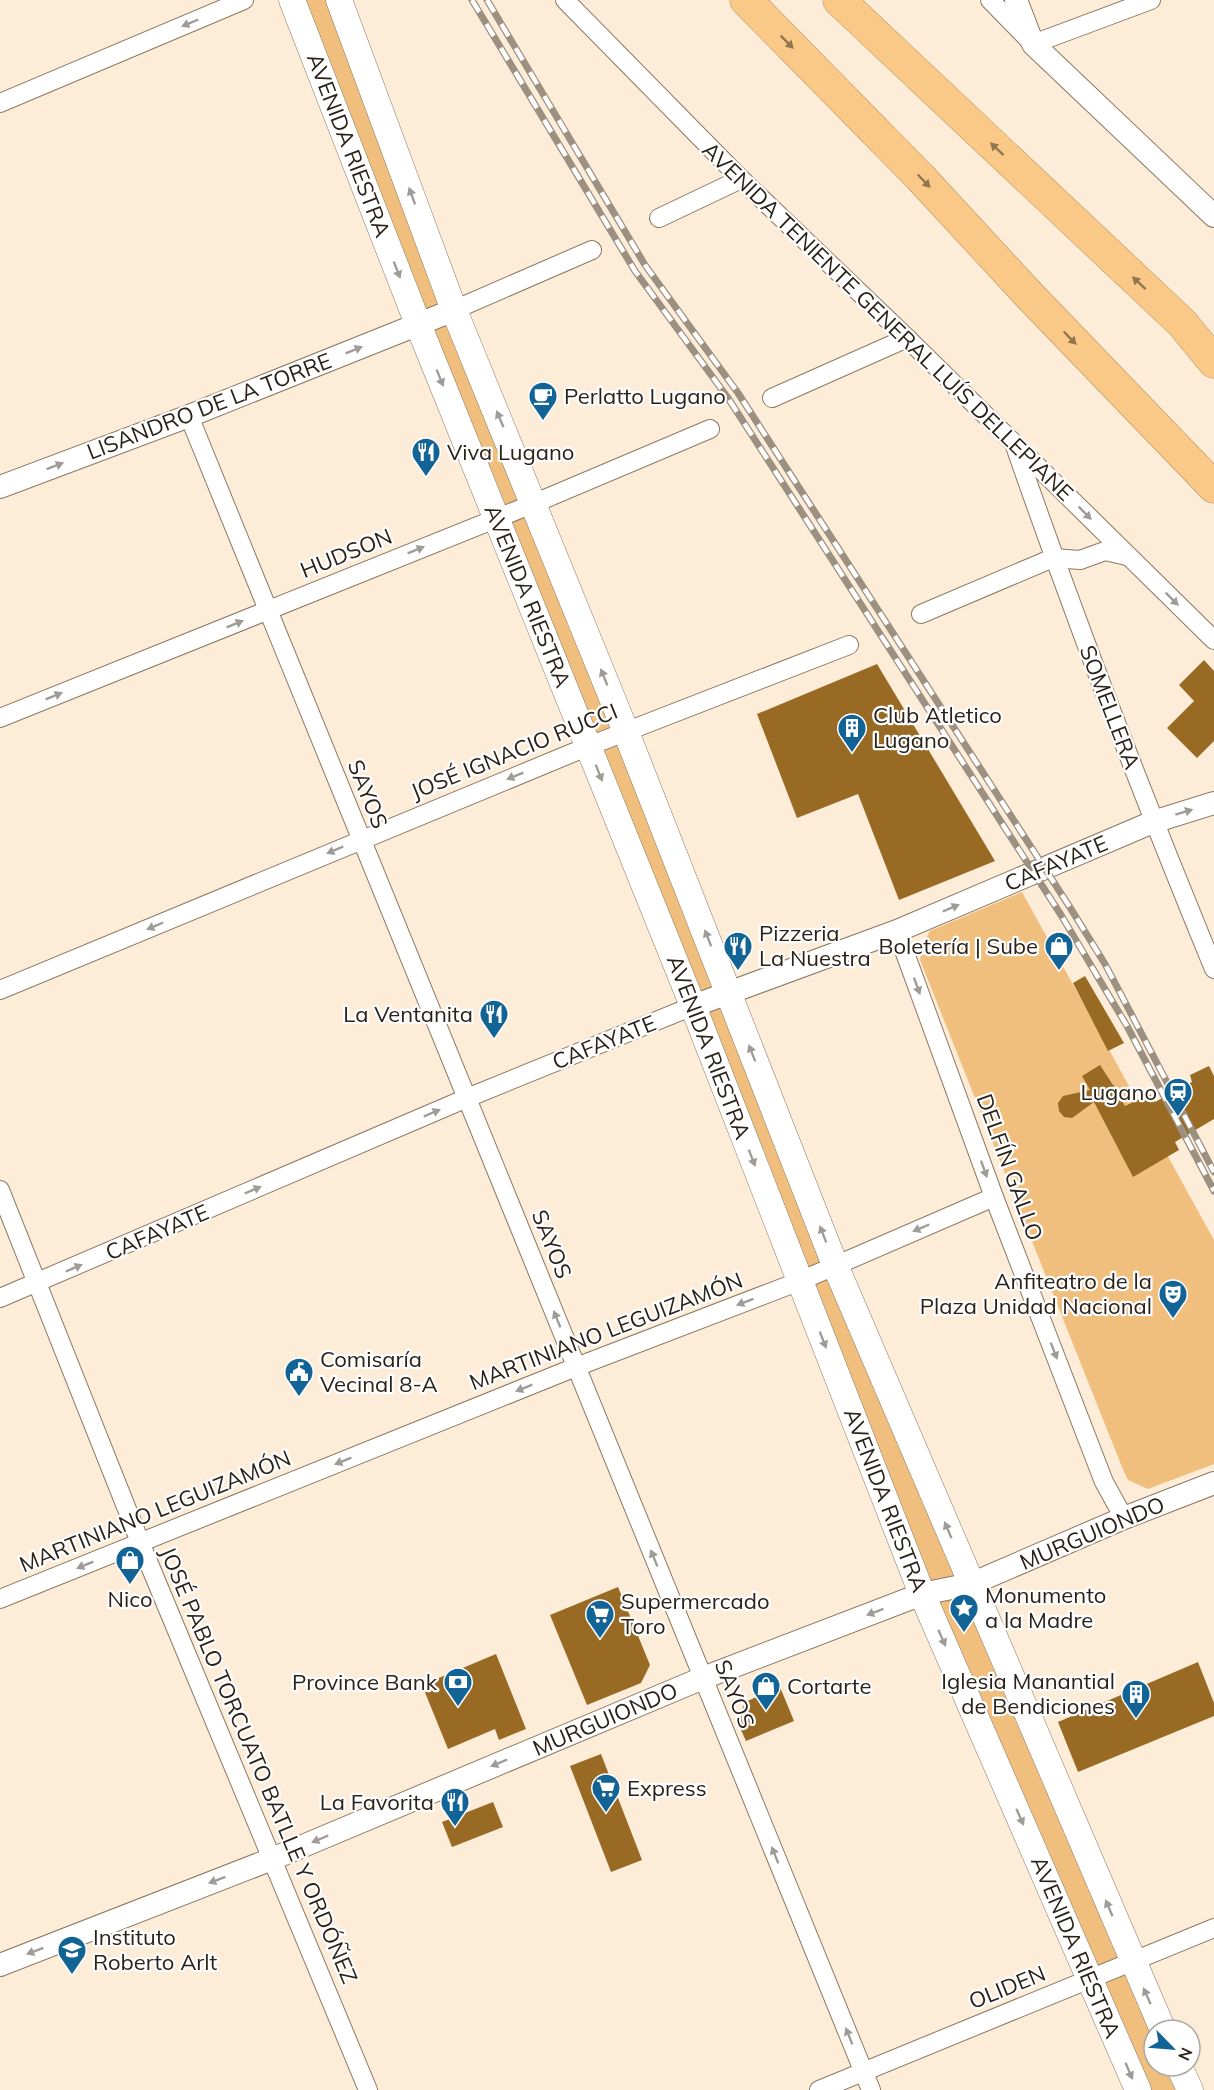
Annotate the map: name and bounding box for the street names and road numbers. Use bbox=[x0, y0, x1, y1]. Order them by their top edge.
street label: AVENIDA RIESTRA bbox=[301, 49, 397, 241]
street label: AVENIDA TENIENTE GENERAL LUÍS DELLEPIANE bbox=[697, 136, 1079, 506]
street label: LISANDRO DE LA TORRE bbox=[83, 346, 335, 466]
street label: AVENIDA RIESTRA bbox=[479, 500, 577, 692]
street label: HUDSON bbox=[296, 522, 396, 584]
street label: SOMELLERA bbox=[1074, 641, 1146, 773]
street label: JOSÉ IGNACIO RUCCI bbox=[406, 697, 622, 805]
street label: SAYOS bbox=[342, 756, 394, 832]
street label: CAFAYATE bbox=[1000, 829, 1112, 897]
street label: AVENIDA RIESTRA bbox=[661, 951, 757, 1143]
street label: CAFAYATE bbox=[548, 1009, 660, 1075]
street label: DELFÍN GALLO bbox=[971, 1090, 1049, 1244]
street label: CAFAYATE bbox=[101, 1198, 213, 1266]
street label: SAYOS bbox=[526, 1206, 578, 1282]
street label: MARTINIANO LEGUIZAMÓN bbox=[465, 1266, 747, 1396]
street label: AVENIDA RIESTRA bbox=[838, 1404, 934, 1596]
street label: MARTINIANO LEGUIZAMÓN bbox=[15, 1444, 295, 1578]
street label: MURGUIONDO bbox=[1015, 1490, 1169, 1576]
street label: JOSÉ PABLO TORCUATO BATLLE Y ORDÓÑEZ bbox=[154, 1542, 364, 1988]
street label: SAYOS bbox=[709, 1656, 761, 1732]
street label: MURGUIONDO bbox=[528, 1676, 682, 1762]
street label: AVENIDA RIESTRA bbox=[1025, 1852, 1127, 2042]
street label: OLIDEN bbox=[964, 1959, 1050, 2015]

